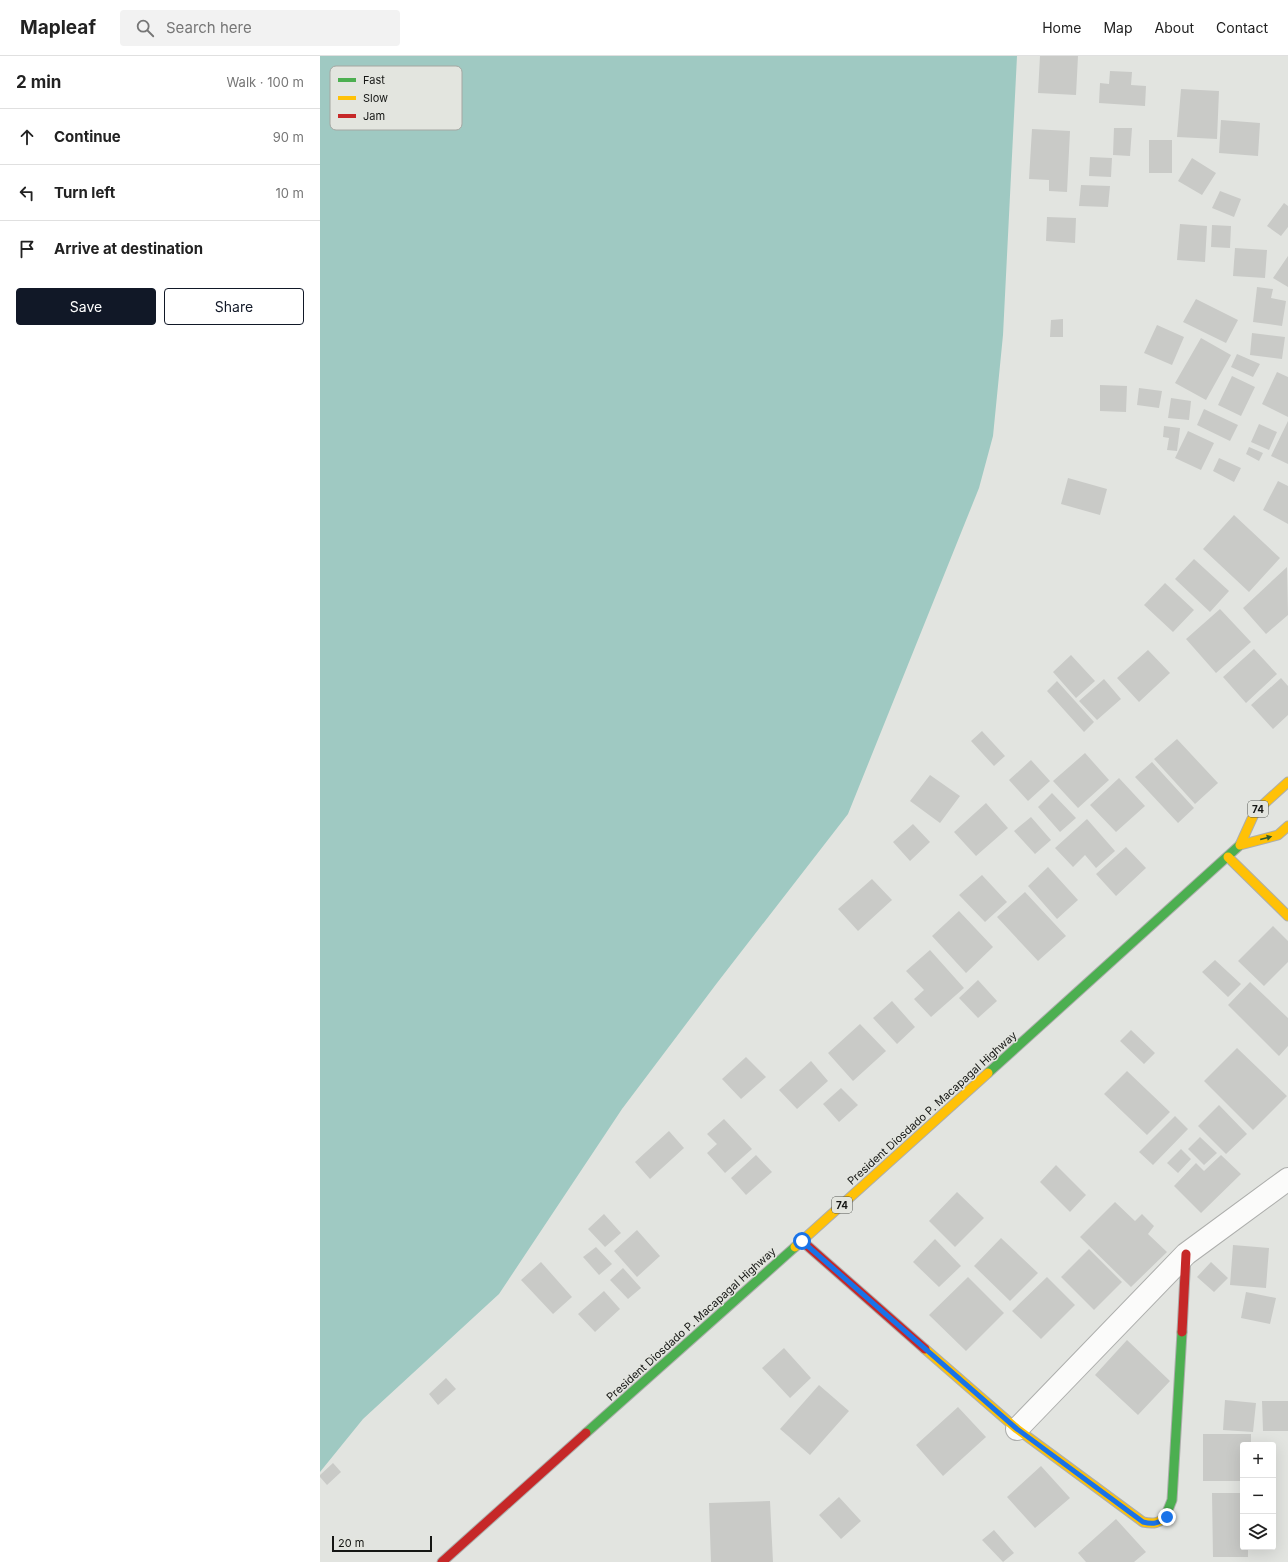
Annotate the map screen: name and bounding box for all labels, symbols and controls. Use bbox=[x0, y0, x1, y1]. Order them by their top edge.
search box bbox=[120, 10, 400, 46]
text: Mapleaf bbox=[20, 16, 96, 39]
icon: search bbox=[134, 17, 156, 39]
text: Search here bbox=[166, 18, 252, 37]
text: Home bbox=[1042, 19, 1081, 36]
text: Map bbox=[1103, 19, 1133, 36]
text: About bbox=[1155, 19, 1194, 36]
text: Contact bbox=[1216, 19, 1268, 36]
legend bbox=[330, 66, 462, 130]
text: 2 min bbox=[16, 72, 61, 92]
text: Fast bbox=[363, 73, 385, 87]
text: Walk · 100 m bbox=[226, 74, 304, 90]
text: Slow bbox=[363, 91, 388, 105]
text: Jam bbox=[363, 109, 385, 123]
icon: ahead bbox=[16, 126, 38, 148]
text: Continue bbox=[54, 127, 121, 146]
text: 90 m bbox=[273, 129, 304, 145]
icon: left bbox=[16, 182, 38, 204]
text: Turn left bbox=[54, 183, 115, 202]
text: 10 m bbox=[275, 185, 304, 201]
icon: arrive bbox=[16, 238, 38, 260]
text: Arrive at destination bbox=[54, 239, 203, 258]
button: Save bbox=[16, 288, 156, 325]
button: Share bbox=[164, 288, 304, 325]
road number: 74 bbox=[1248, 801, 1268, 817]
one-way arrow bbox=[1260, 835, 1272, 841]
street label: President Diosdado P. Macapagal Highway bbox=[844, 1028, 1020, 1188]
road number: 74 bbox=[832, 1197, 852, 1213]
route start bbox=[793, 1232, 811, 1250]
street label: President Diosdado P. Macapagal Highway bbox=[603, 1244, 779, 1404]
map controls bbox=[1240, 1442, 1276, 1550]
button: + bbox=[1240, 1442, 1276, 1478]
button: − bbox=[1240, 1478, 1276, 1514]
route end bbox=[1158, 1508, 1176, 1526]
button: layers bbox=[1240, 1514, 1276, 1550]
scale bar bbox=[332, 1534, 432, 1553]
text: 20 m bbox=[338, 1536, 364, 1550]

